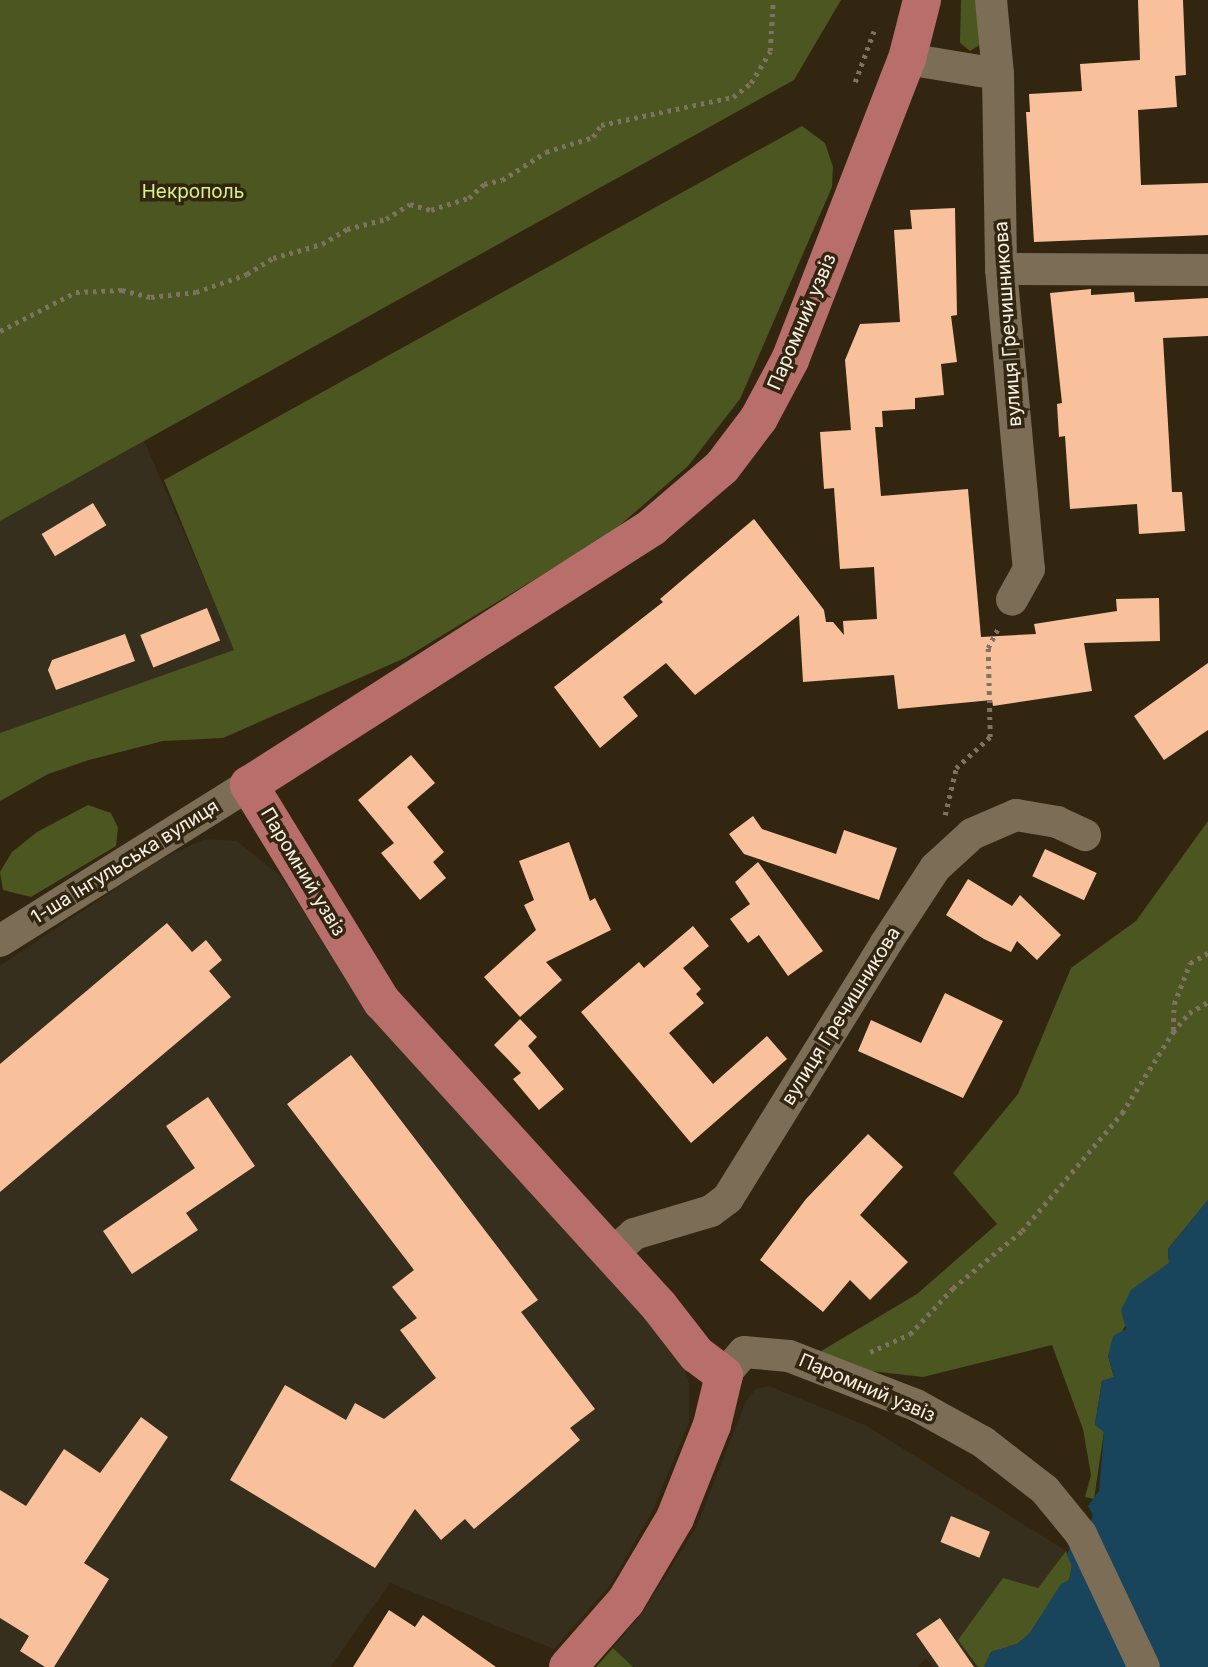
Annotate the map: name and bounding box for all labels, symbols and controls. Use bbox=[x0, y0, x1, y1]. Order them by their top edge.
park label: Некрополь bbox=[142, 181, 244, 203]
street label: вулиця Гречишникова bbox=[989, 221, 1027, 427]
street label: Паромний узвіз bbox=[763, 250, 841, 394]
street label: 1-ша Інгульська вулиця bbox=[27, 795, 223, 929]
street label: Паромний узвіз bbox=[256, 804, 350, 940]
street label: вулиця Гречишникова bbox=[777, 923, 905, 1109]
street label: Паромний узвіз bbox=[795, 1349, 939, 1427]

